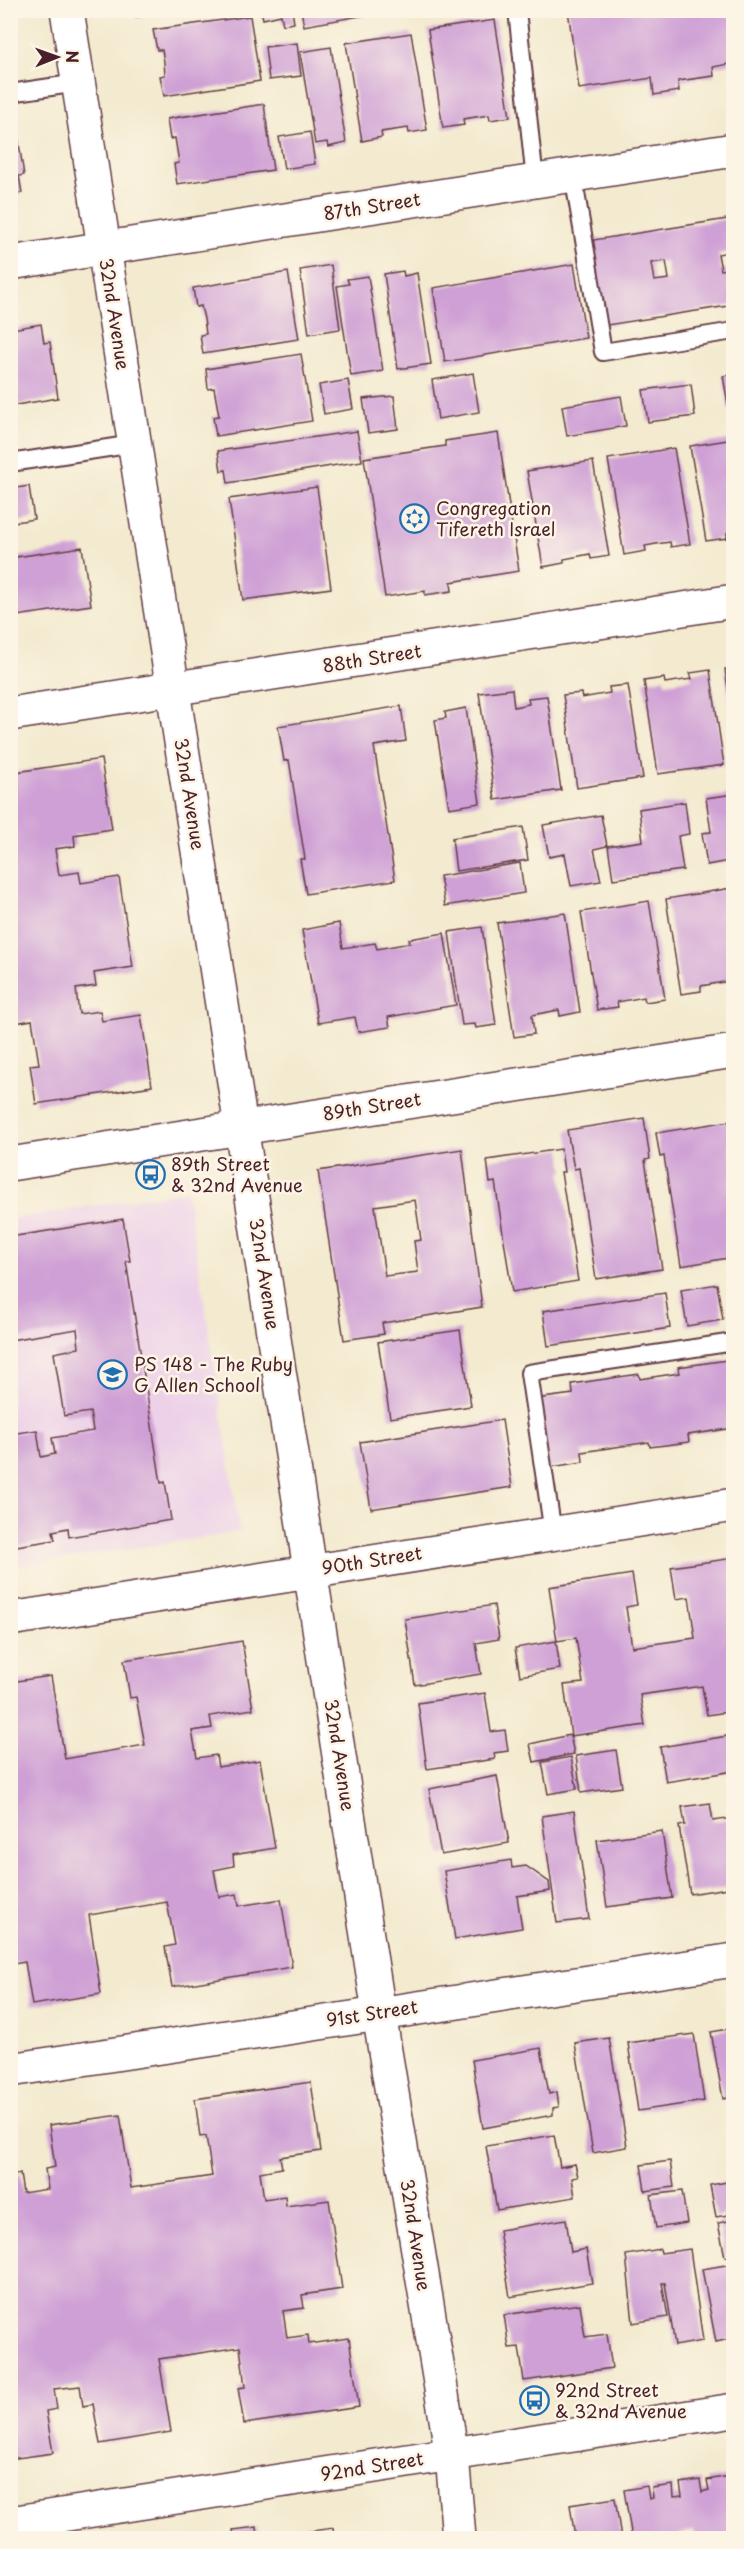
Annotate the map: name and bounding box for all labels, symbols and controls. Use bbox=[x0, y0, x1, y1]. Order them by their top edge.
north arrow bbox=[27, 27, 87, 87]
text: N bbox=[61, 50, 85, 63]
street label: 87th Street bbox=[321, 185, 422, 226]
street label: 32nd Avenue bbox=[93, 256, 138, 372]
place label: Congregation Tifereth Israel bbox=[436, 494, 555, 542]
synagogue icon: Congregation Tifereth Israel bbox=[399, 503, 431, 535]
street label: 88th Street bbox=[320, 636, 423, 679]
street label: 32nd Avenue bbox=[168, 736, 213, 852]
street label: 89th Street bbox=[321, 1084, 423, 1127]
place label: 89th Street & 32nd Avenue bbox=[171, 1150, 303, 1198]
bus stop icon: 89th Street & 32nd Avenue bbox=[134, 1159, 166, 1191]
street label: 32nd Avenue bbox=[243, 1216, 288, 1332]
place label: PS 148 - The Ruby G Allen School bbox=[134, 1350, 293, 1398]
school or university icon: PS 148 - The Ruby G Allen School bbox=[97, 1359, 129, 1391]
street label: 90th Street bbox=[320, 1538, 424, 1581]
street label: 32nd Avenue bbox=[318, 1697, 363, 1813]
street label: 91st Street bbox=[324, 1992, 419, 2033]
street label: 32nd Avenue bbox=[394, 2177, 439, 2293]
place label: 92nd Street & 32nd Avenue bbox=[555, 2376, 687, 2424]
bus stop icon: 92nd Street & 32nd Avenue bbox=[518, 2385, 550, 2417]
street label: 92nd Street bbox=[318, 2444, 425, 2487]

